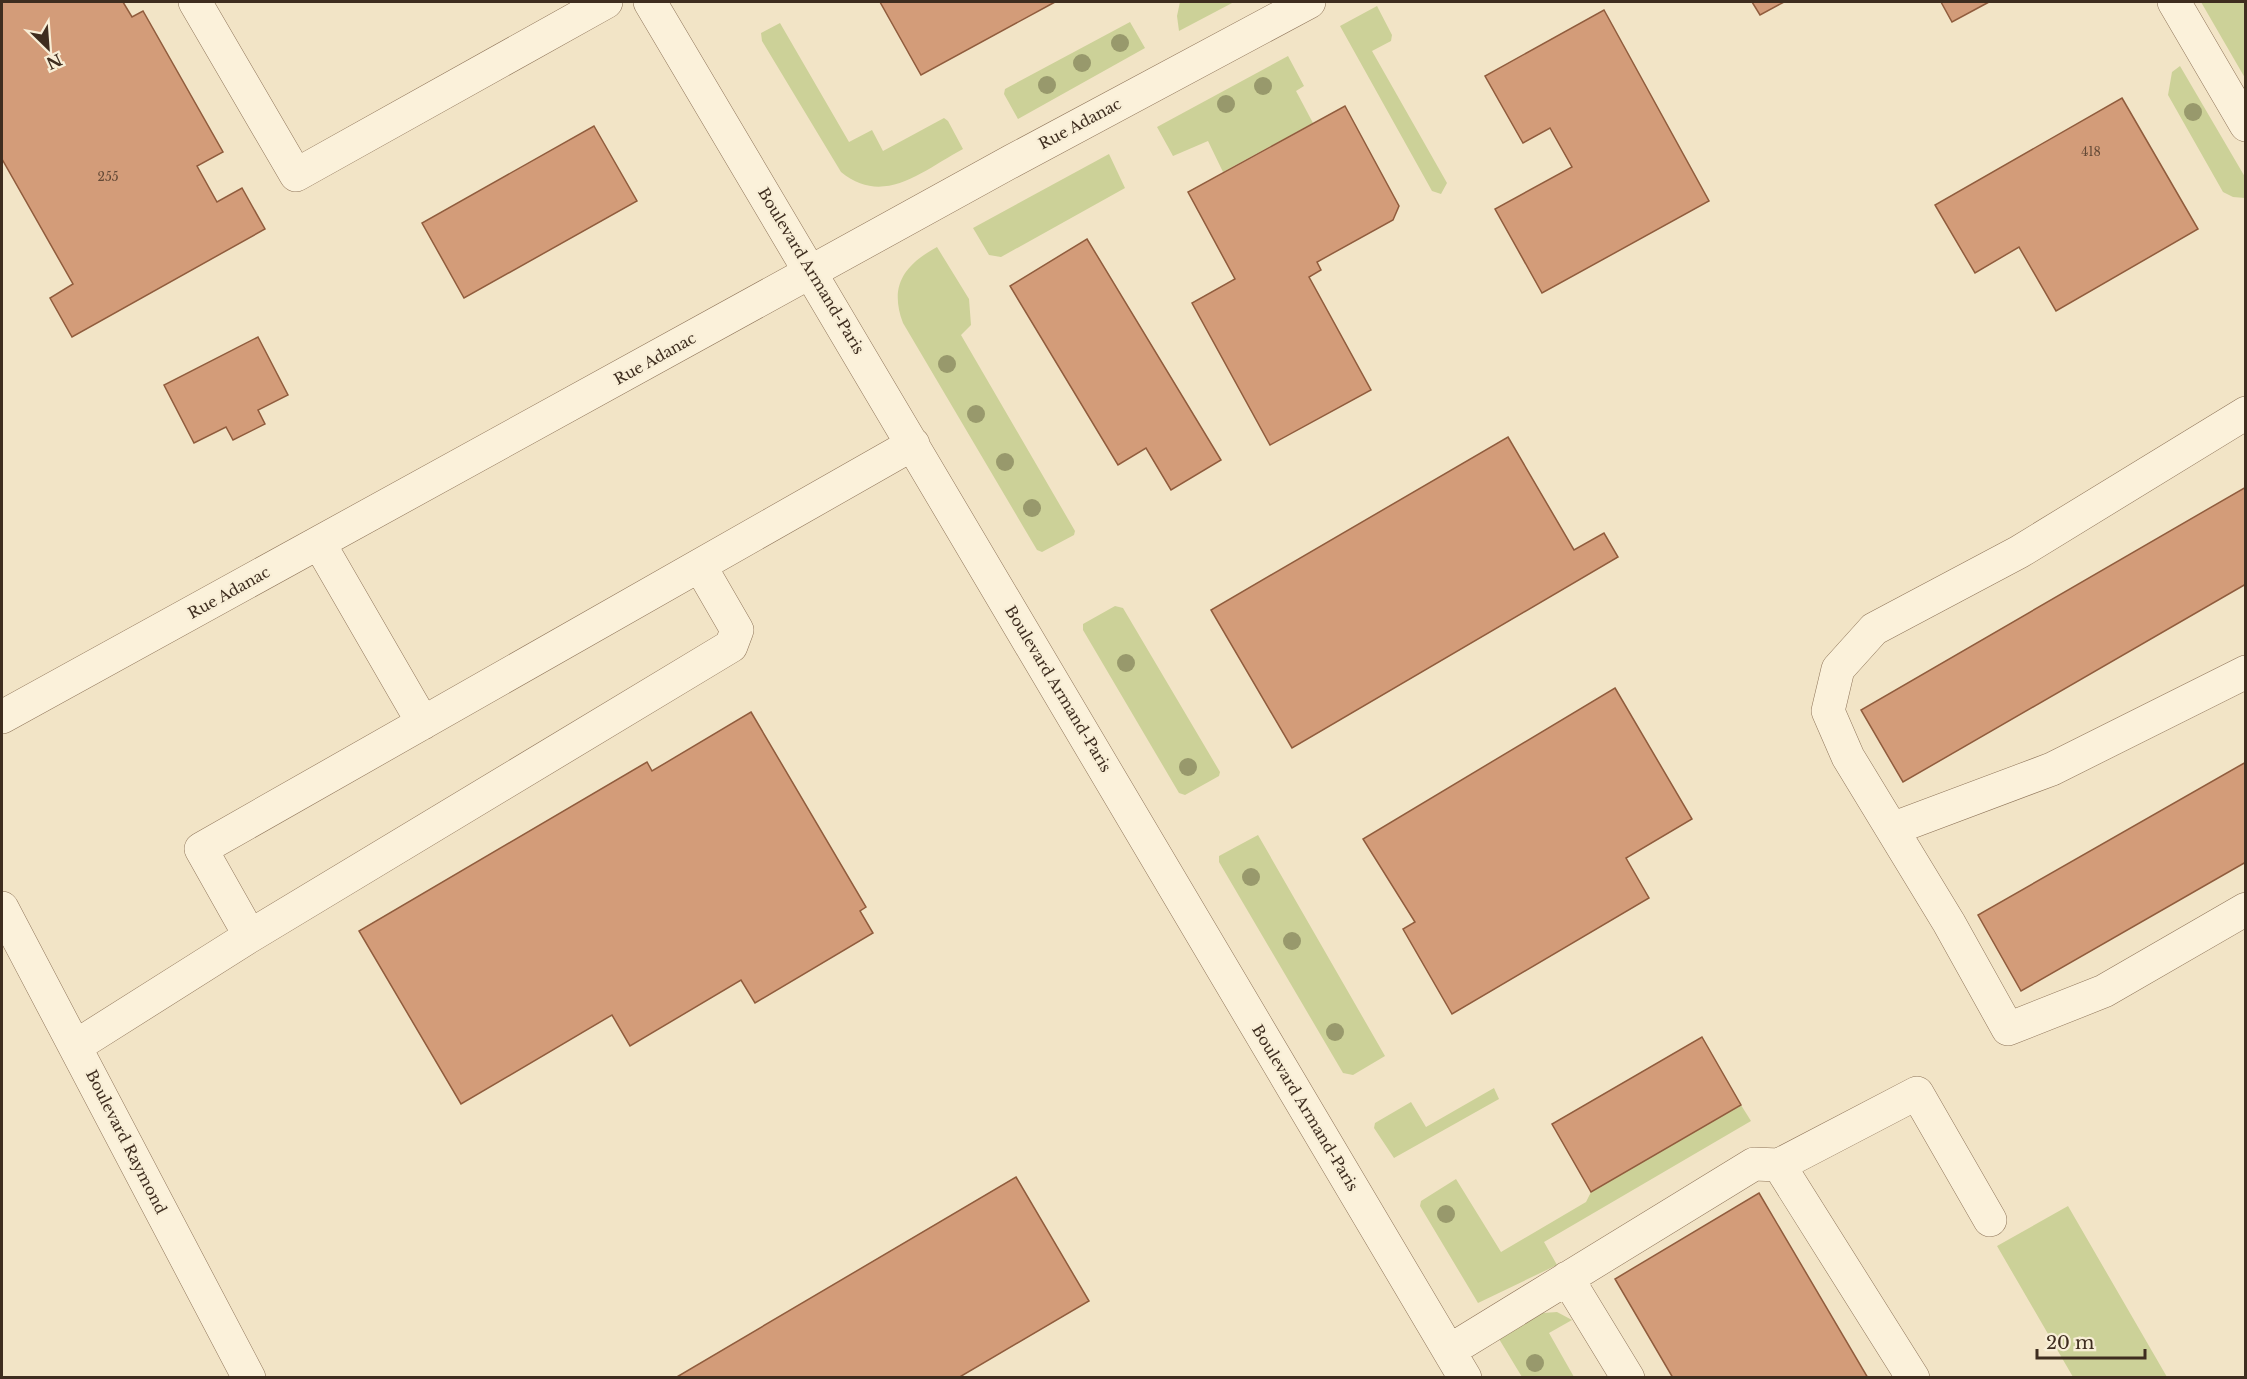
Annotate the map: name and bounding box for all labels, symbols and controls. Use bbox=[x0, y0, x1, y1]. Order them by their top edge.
north arrow bbox=[18, 18, 78, 78]
text: N bbox=[43, 49, 65, 74]
street label: Rue Adanac bbox=[1035, 94, 1124, 153]
house number: 418 bbox=[2081, 144, 2101, 159]
house number: 255 bbox=[97, 169, 119, 184]
street label: Boulevard Armand-Paris bbox=[754, 184, 869, 358]
street label: Rue Adanac bbox=[611, 328, 699, 389]
street label: Rue Adanac bbox=[185, 562, 273, 623]
street label: Boulevard Armand-Paris bbox=[1001, 602, 1116, 776]
street label: Boulevard Armand-Paris bbox=[1248, 1021, 1363, 1195]
street label: Boulevard Raymond bbox=[82, 1067, 171, 1217]
scale bar bbox=[2037, 1322, 2145, 1360]
text: 20 m bbox=[2046, 1332, 2094, 1354]

